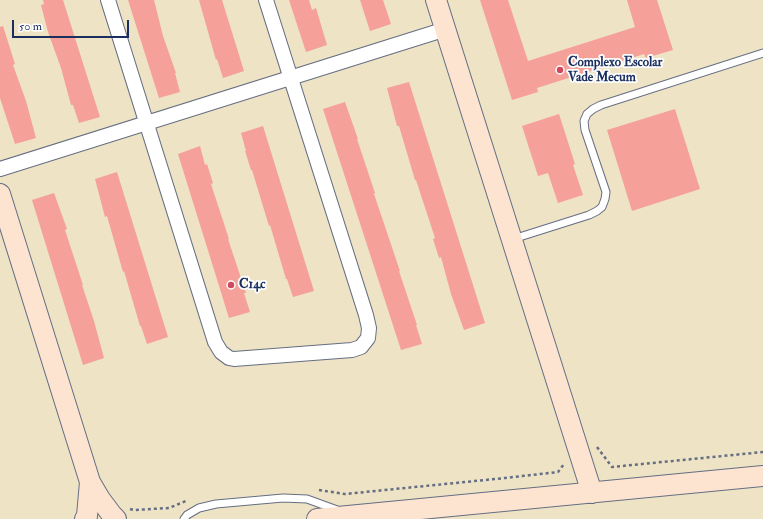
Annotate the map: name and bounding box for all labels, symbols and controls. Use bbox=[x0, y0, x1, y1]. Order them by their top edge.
scale bar bbox=[14, 12, 131, 38]
text: 50 m bbox=[19, 19, 42, 34]
place label: Complexo Escolar Vade Mecum bbox=[568, 55, 662, 86]
marker: Complexo Escolar Vade Mecum bbox=[555, 65, 565, 75]
place label: C14c bbox=[239, 277, 265, 293]
marker: C14c bbox=[226, 280, 236, 290]

